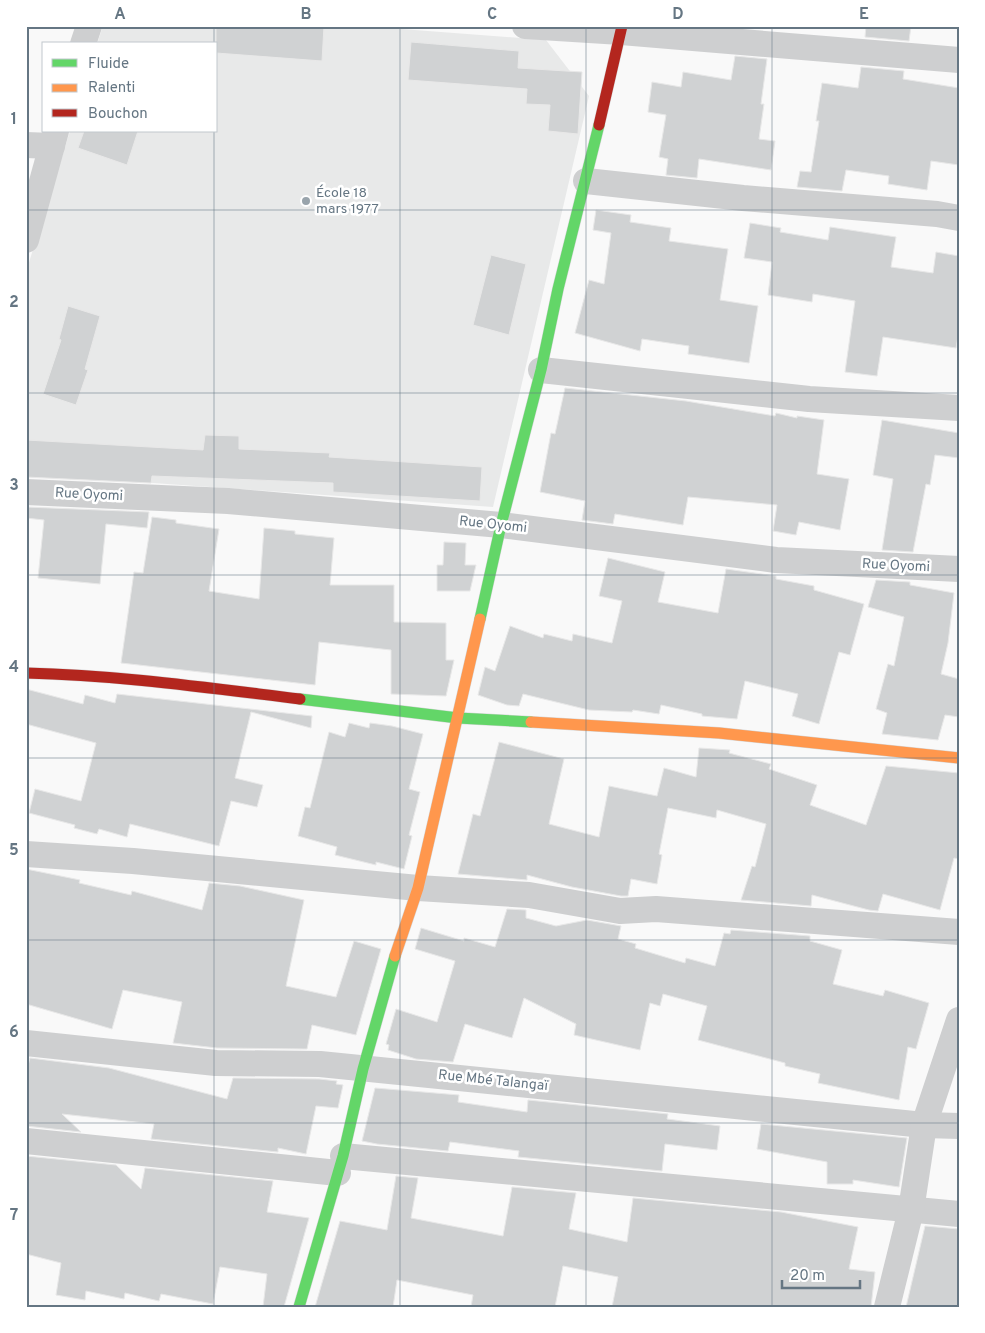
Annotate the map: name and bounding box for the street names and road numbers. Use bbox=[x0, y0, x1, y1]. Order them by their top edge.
street label: Rue Oyomi bbox=[54, 485, 124, 505]
street label: Rue Oyomi bbox=[458, 513, 528, 537]
street label: Rue Oyomi bbox=[861, 556, 931, 576]
street label: Rue Mbé Talangaï bbox=[437, 1067, 549, 1095]

